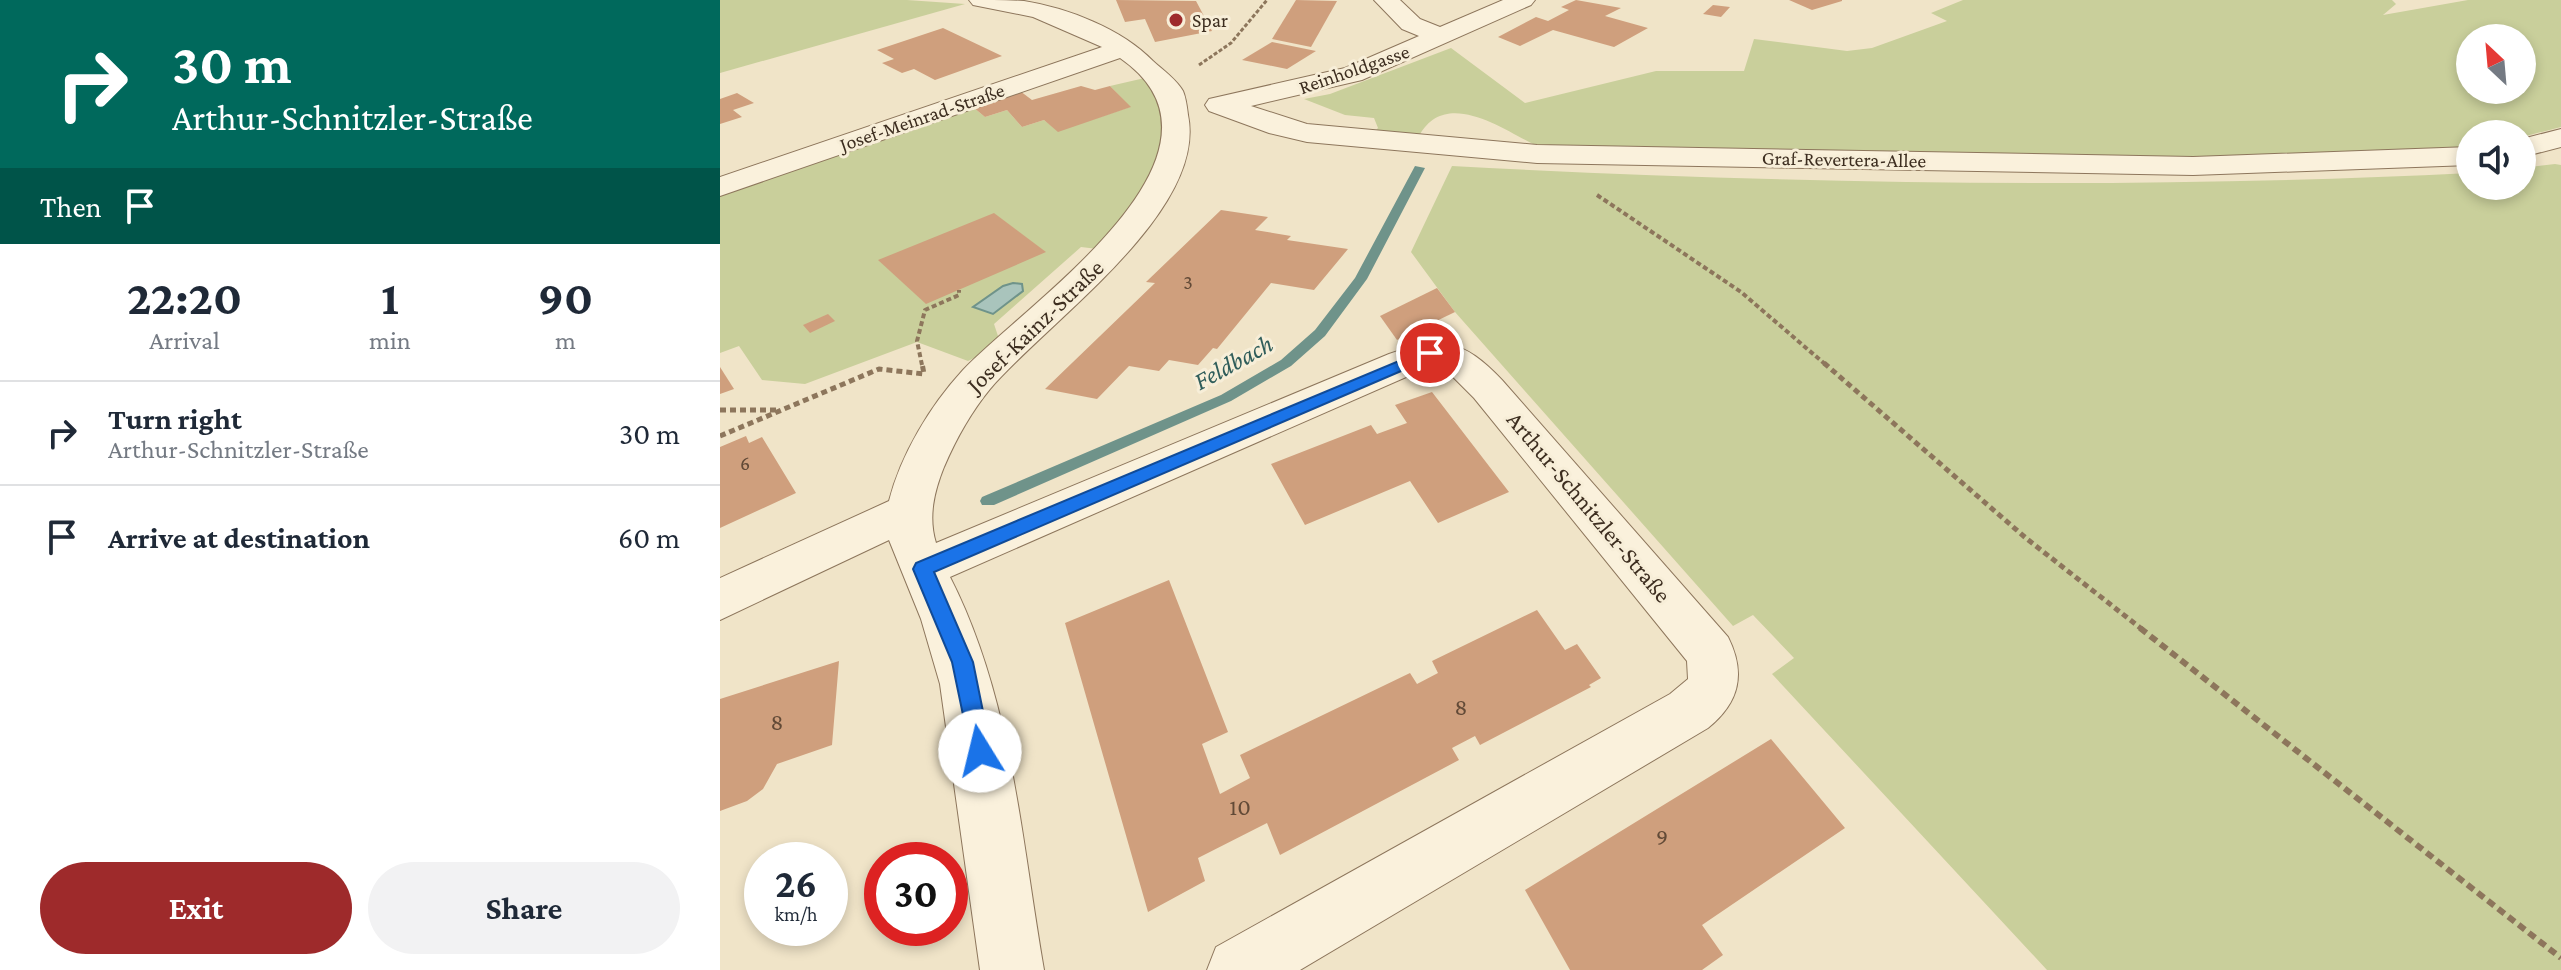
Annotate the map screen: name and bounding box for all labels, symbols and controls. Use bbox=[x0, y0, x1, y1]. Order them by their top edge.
place label: Spar bbox=[1192, 9, 1228, 32]
marker: Spar bbox=[1167, 11, 1185, 29]
north arrow bbox=[2456, 24, 2536, 104]
map controls bbox=[2456, 24, 2536, 200]
icon: right bbox=[40, 32, 144, 136]
text: 30 m bbox=[172, 33, 292, 95]
street label: Reinholdgasse bbox=[1296, 40, 1413, 99]
street label: Josef-Meinrad-Straße bbox=[835, 78, 1008, 157]
text: Arthur-Schnitzler-Straße bbox=[172, 98, 533, 138]
button: sound bbox=[2456, 120, 2536, 200]
street label: Graf-Revertera-Allee bbox=[1762, 147, 1927, 171]
icon: arrive bbox=[118, 184, 162, 228]
text: Then bbox=[40, 190, 102, 223]
street label: Josef-Kainz-Straße bbox=[959, 253, 1109, 399]
text: 22:20 bbox=[127, 271, 242, 324]
text: 1 bbox=[381, 271, 399, 324]
text: 90 bbox=[538, 271, 593, 324]
house number: 3 bbox=[1183, 271, 1193, 293]
pin bbox=[1396, 319, 1464, 387]
text: Arrival bbox=[149, 326, 220, 355]
text: min bbox=[369, 326, 411, 355]
text: m bbox=[555, 326, 576, 355]
water label: Feldbach bbox=[1189, 329, 1278, 396]
icon: arrive bbox=[1408, 331, 1452, 375]
text: Turn right bbox=[108, 402, 242, 435]
street label: Arthur-Schnitzler-Straße bbox=[1502, 406, 1677, 607]
icon: right bbox=[40, 411, 84, 455]
text: 30 m bbox=[619, 417, 680, 450]
text: Arthur-Schnitzler-Straße bbox=[108, 435, 369, 464]
house number: 6 bbox=[740, 452, 750, 474]
icon: arrive bbox=[40, 515, 84, 559]
text: Arrive at destination bbox=[108, 521, 370, 554]
text: 60 m bbox=[618, 521, 680, 554]
house number: 8 bbox=[1455, 693, 1467, 720]
house number: 8 bbox=[771, 708, 783, 735]
position arrow bbox=[938, 709, 1022, 793]
house number: 10 bbox=[1229, 793, 1251, 820]
house number: 9 bbox=[1656, 823, 1668, 850]
speed limit sign: 30 bbox=[864, 842, 968, 946]
text: 26 bbox=[775, 861, 817, 906]
button: Exit bbox=[40, 862, 352, 954]
button: Share bbox=[368, 862, 680, 954]
text: km/h bbox=[774, 903, 818, 925]

